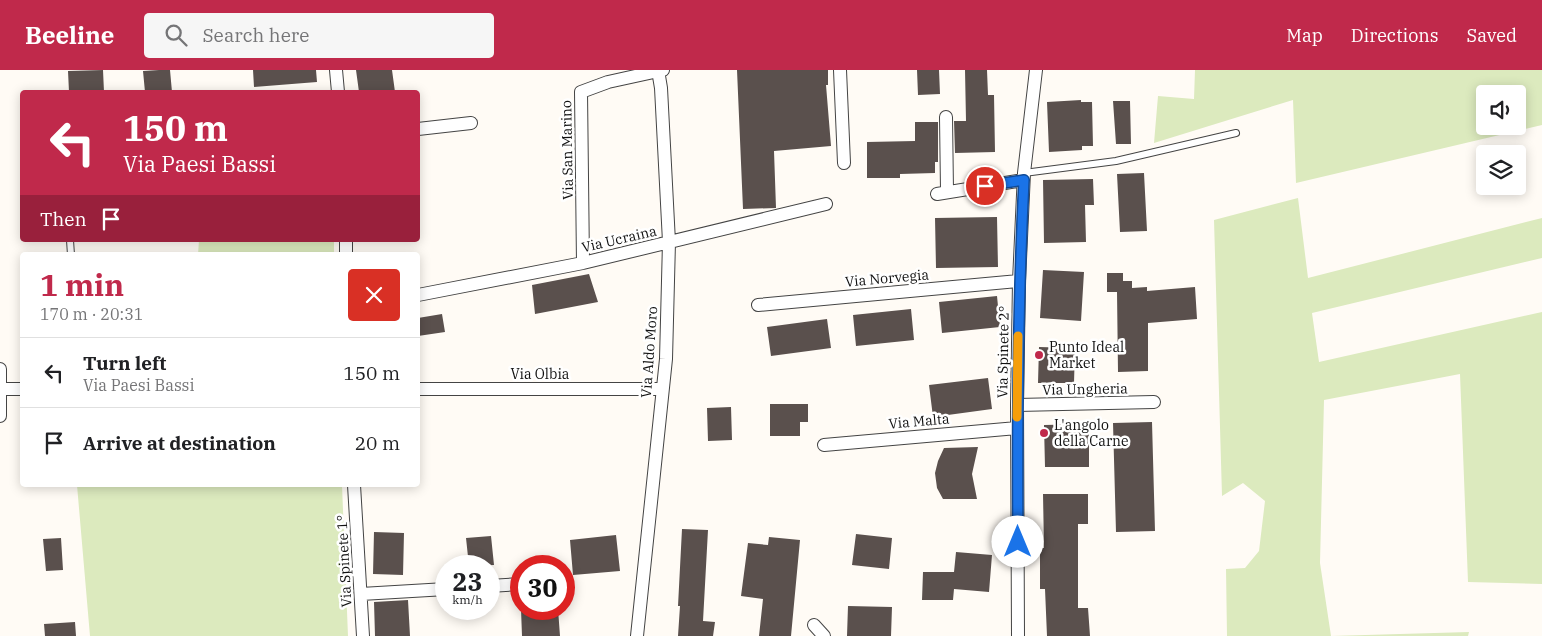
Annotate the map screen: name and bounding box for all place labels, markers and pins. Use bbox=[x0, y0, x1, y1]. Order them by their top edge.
pin bbox=[964, 165, 1006, 207]
place label: Punto Ideal Market bbox=[1049, 338, 1124, 372]
marker: Punto Ideal Market bbox=[1033, 349, 1045, 361]
place label: L'angolo della Carne bbox=[1054, 416, 1129, 450]
marker: L'angolo della Carne bbox=[1038, 427, 1050, 439]

